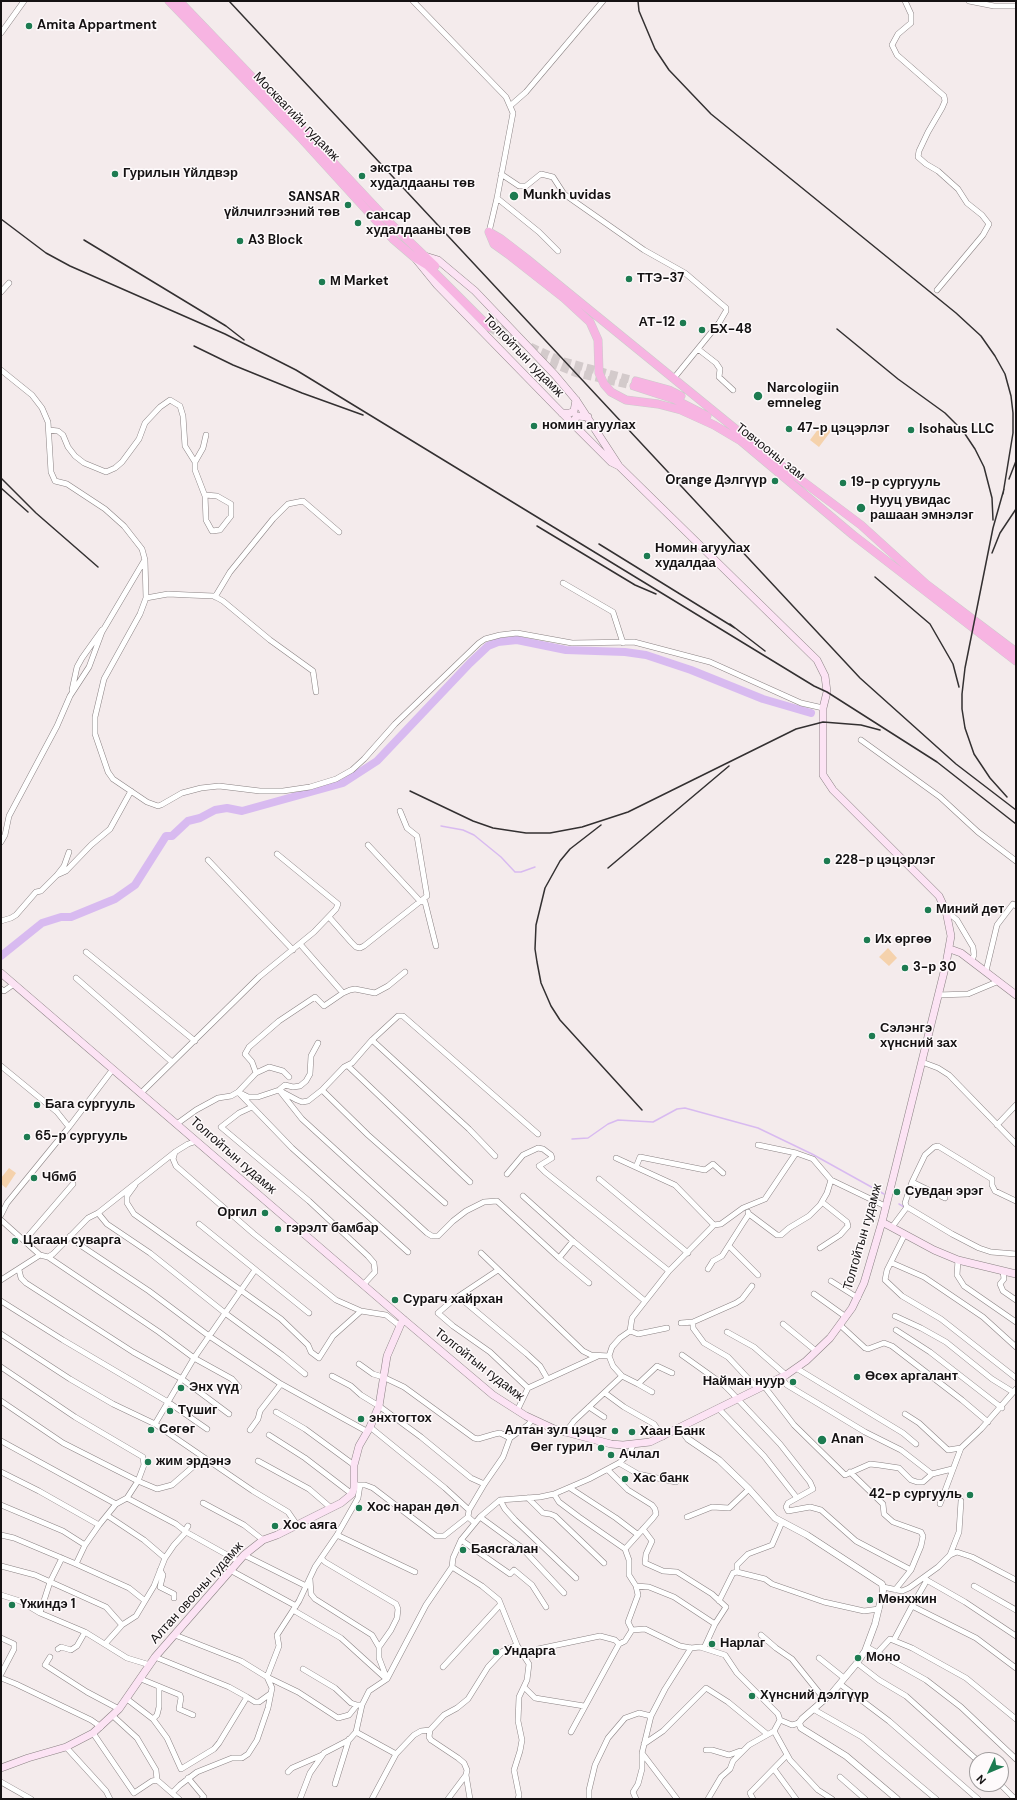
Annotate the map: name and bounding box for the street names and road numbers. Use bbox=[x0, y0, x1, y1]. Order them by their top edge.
street label: Москвагийн гудамж bbox=[250, 69, 342, 165]
street label: Толгойтын гудамж bbox=[479, 311, 567, 401]
street label: Товчооны зам bbox=[732, 420, 808, 484]
street label: Толгойтын гудамж bbox=[187, 1114, 279, 1198]
street label: Толгойтын гудамж bbox=[840, 1182, 886, 1292]
street label: Толгойтын гудамж bbox=[431, 1325, 527, 1405]
street label: Алтан овооны гудамж bbox=[147, 1539, 247, 1647]

